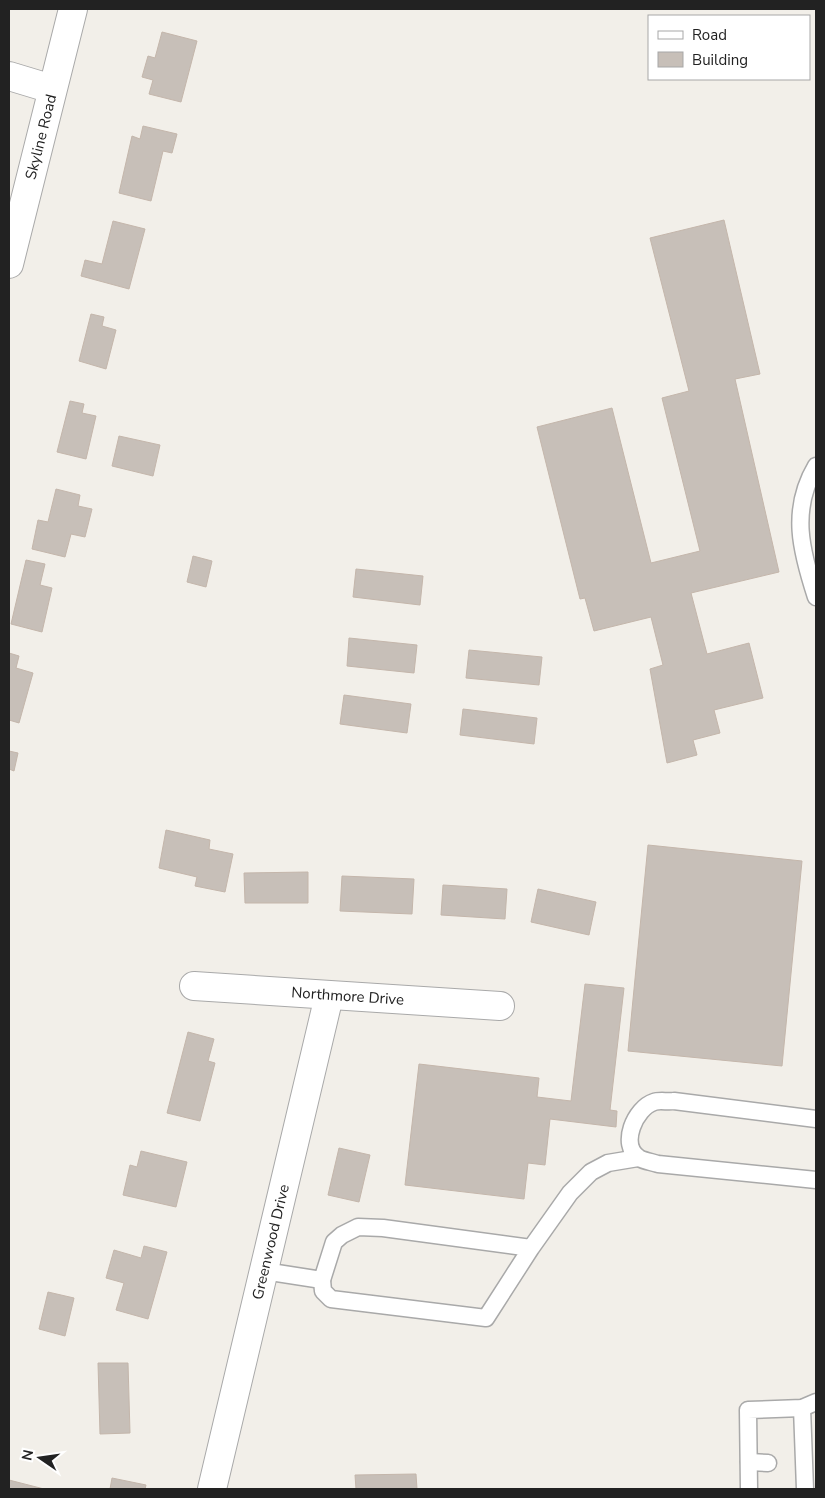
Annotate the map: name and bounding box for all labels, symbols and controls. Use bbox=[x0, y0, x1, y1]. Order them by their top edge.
legend bbox=[648, 15, 810, 80]
text: Road bbox=[692, 25, 727, 45]
text: Building bbox=[692, 50, 748, 70]
street label: Skyline Road bbox=[21, 92, 61, 182]
street label: Northmore Drive bbox=[291, 982, 405, 1010]
street label: Greenwood Drive bbox=[247, 1182, 294, 1302]
north arrow bbox=[15, 1433, 65, 1483]
text: N bbox=[17, 1448, 38, 1462]

